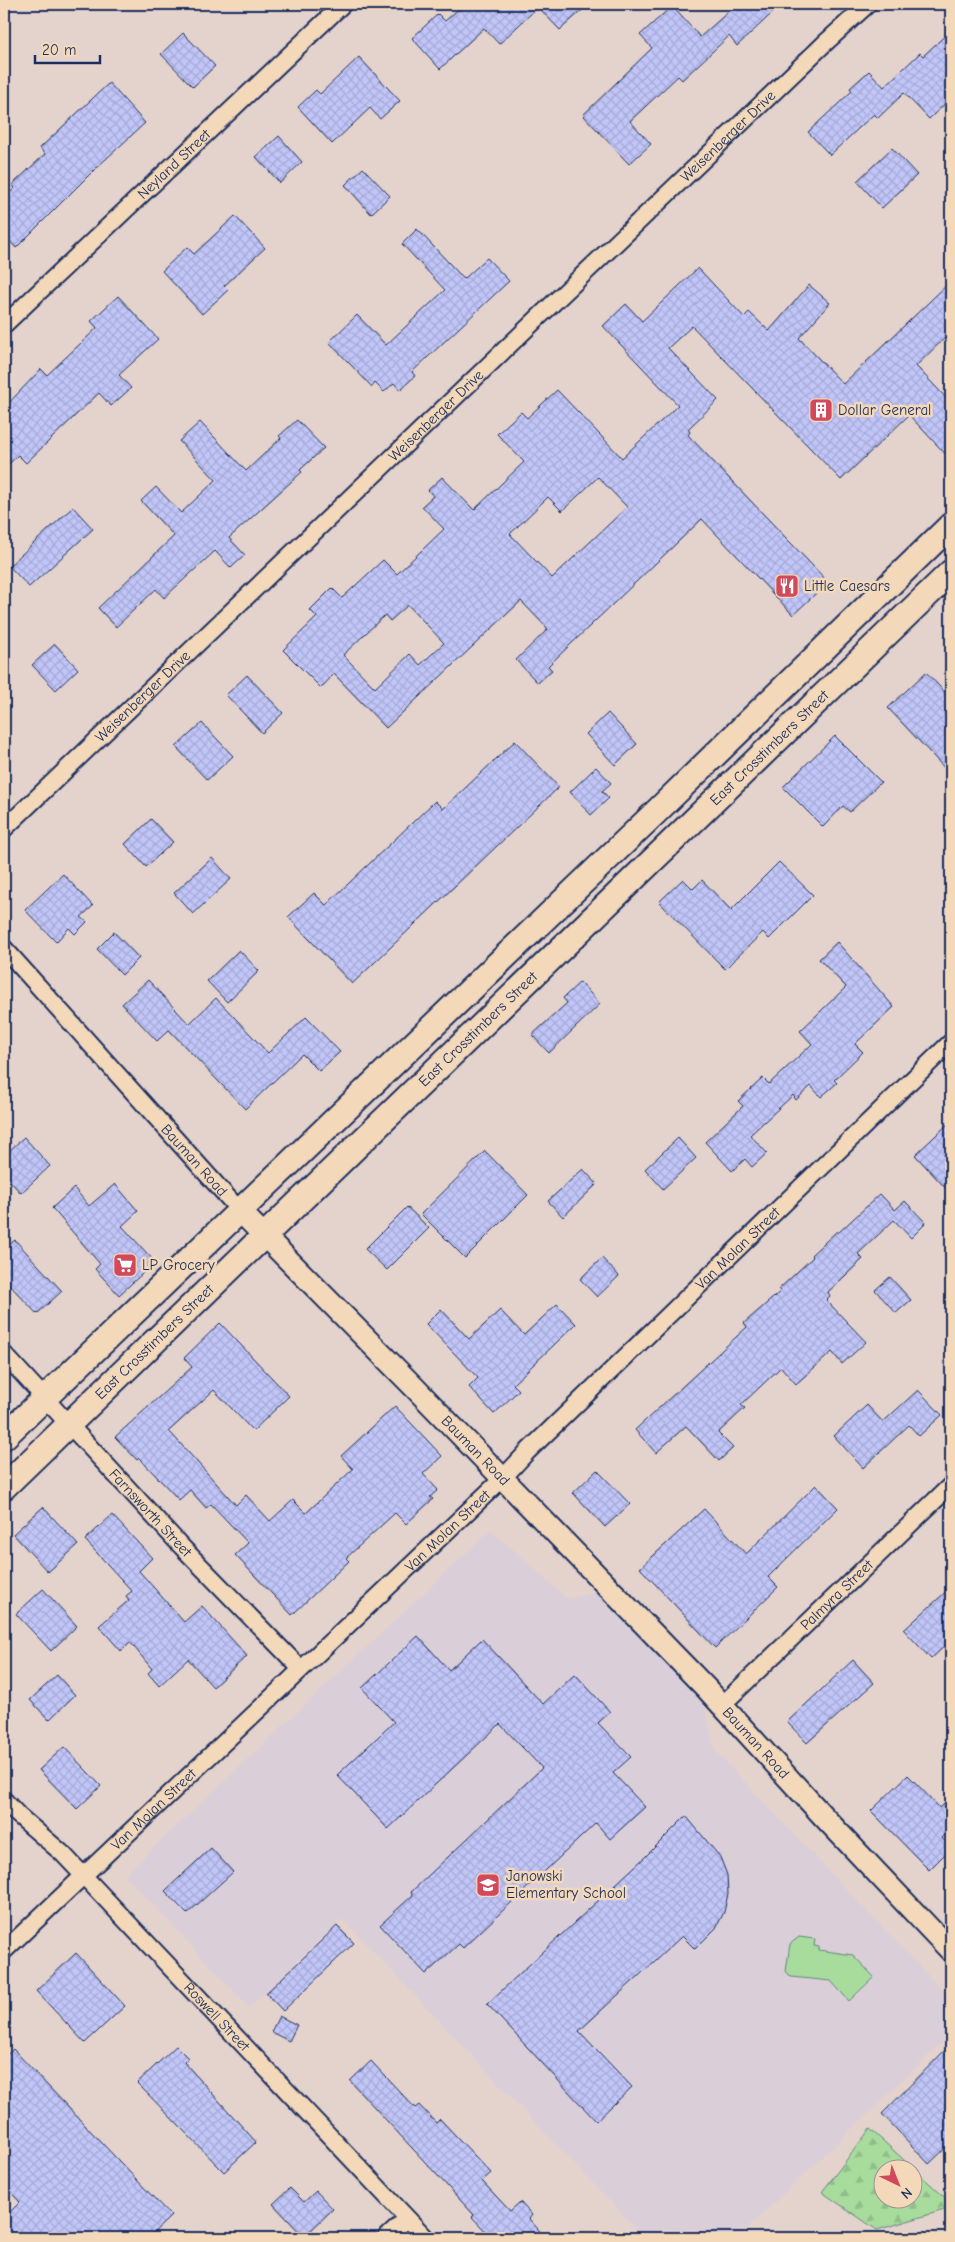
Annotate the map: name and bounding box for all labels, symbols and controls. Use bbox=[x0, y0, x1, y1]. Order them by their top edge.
scale bar bbox=[35, 32, 100, 64]
text: 20 m bbox=[42, 41, 76, 59]
street label: Weisenberger Drive bbox=[677, 86, 779, 186]
street label: Neyland Street bbox=[134, 125, 215, 203]
street label: Weisenberger Drive bbox=[385, 365, 488, 465]
building icon: Dollar General bbox=[808, 397, 834, 423]
place label: Dollar General bbox=[838, 401, 931, 419]
restaurant icon: Little Caesars bbox=[774, 573, 800, 599]
place label: Little Caesars bbox=[804, 577, 890, 595]
street label: Weisenberger Drive bbox=[91, 646, 194, 746]
street label: East Crosstimbers Street bbox=[706, 686, 833, 809]
street label: East Crosstimbers Street bbox=[415, 967, 542, 1090]
street label: Bauman Road bbox=[157, 1120, 231, 1200]
street label: Van Molan Street bbox=[692, 1203, 784, 1293]
supermarket icon: LP Grocery bbox=[112, 1252, 138, 1278]
place label: LP Grocery bbox=[142, 1256, 215, 1274]
street label: East Crosstimbers Street bbox=[91, 1280, 218, 1403]
street label: Bauman Road bbox=[438, 1412, 514, 1489]
street label: Farnsworth Street bbox=[105, 1465, 196, 1561]
street label: Van Molan Street bbox=[401, 1486, 494, 1575]
street label: Palmyra Street bbox=[797, 1555, 877, 1634]
street label: Bauman Road bbox=[719, 1703, 793, 1782]
street label: Van Molan Street bbox=[107, 1764, 200, 1854]
place label: Janowski Elementary School bbox=[506, 1867, 626, 1902]
school or university icon: Janowski Elementary School bbox=[475, 1872, 501, 1898]
street label: Roswell Street bbox=[180, 1978, 254, 2055]
north arrow bbox=[872, 2160, 922, 2210]
text: N bbox=[897, 2184, 916, 2202]

